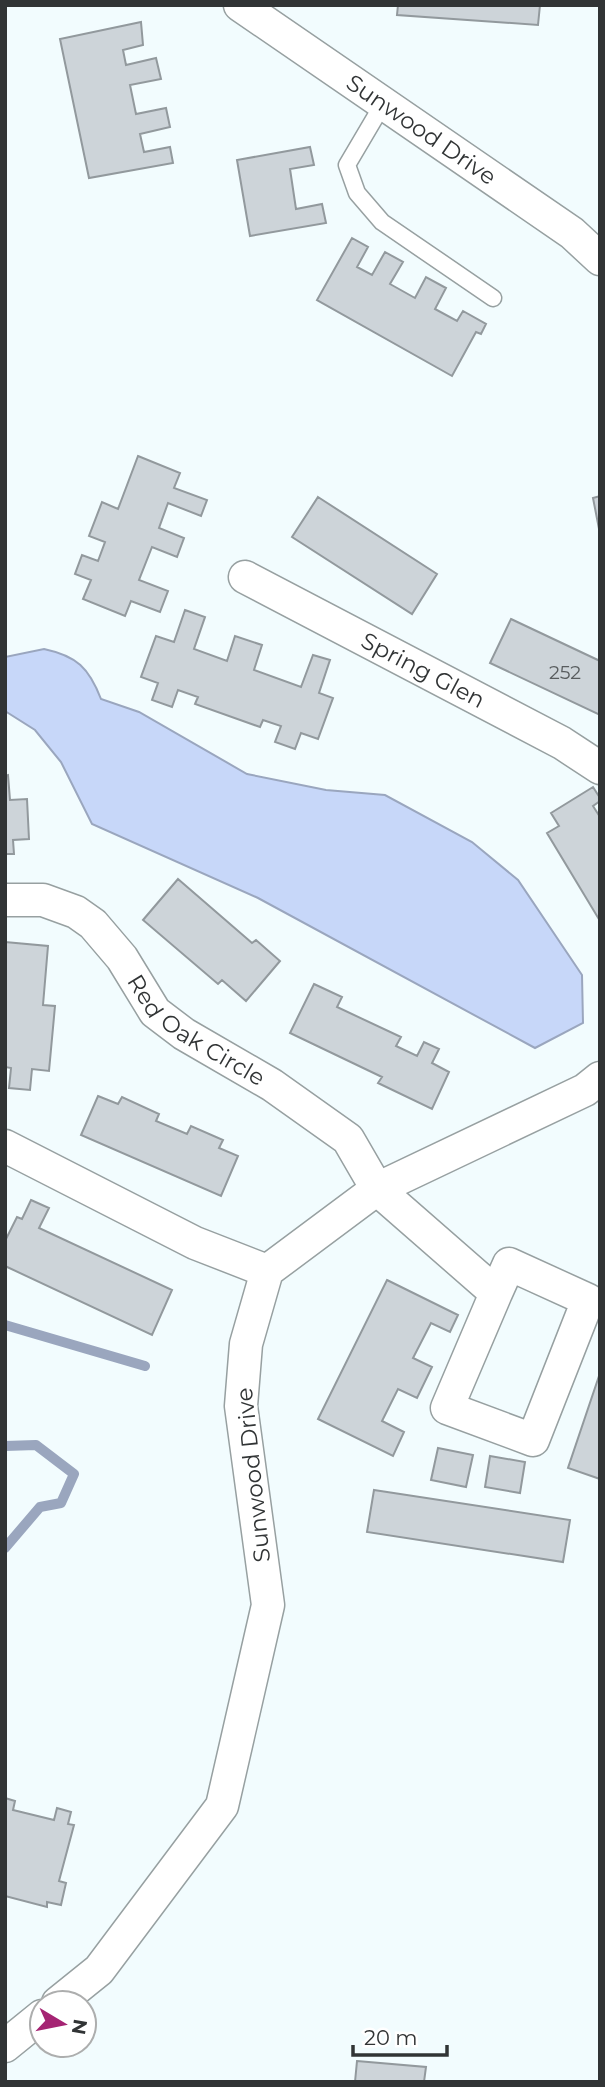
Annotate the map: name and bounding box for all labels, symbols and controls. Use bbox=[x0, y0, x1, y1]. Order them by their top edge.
street label: Sunwood Drive bbox=[341, 68, 502, 191]
street label: Spring Glen bbox=[356, 626, 490, 714]
house number: 252 bbox=[549, 661, 581, 684]
street label: Red Oak Circle bbox=[121, 969, 270, 1092]
street label: Sunwood Drive bbox=[230, 1386, 276, 1564]
north arrow bbox=[28, 1989, 98, 2059]
scale bar bbox=[353, 2014, 448, 2058]
text: N bbox=[67, 2017, 92, 2036]
text: 20 m bbox=[364, 2025, 418, 2050]

